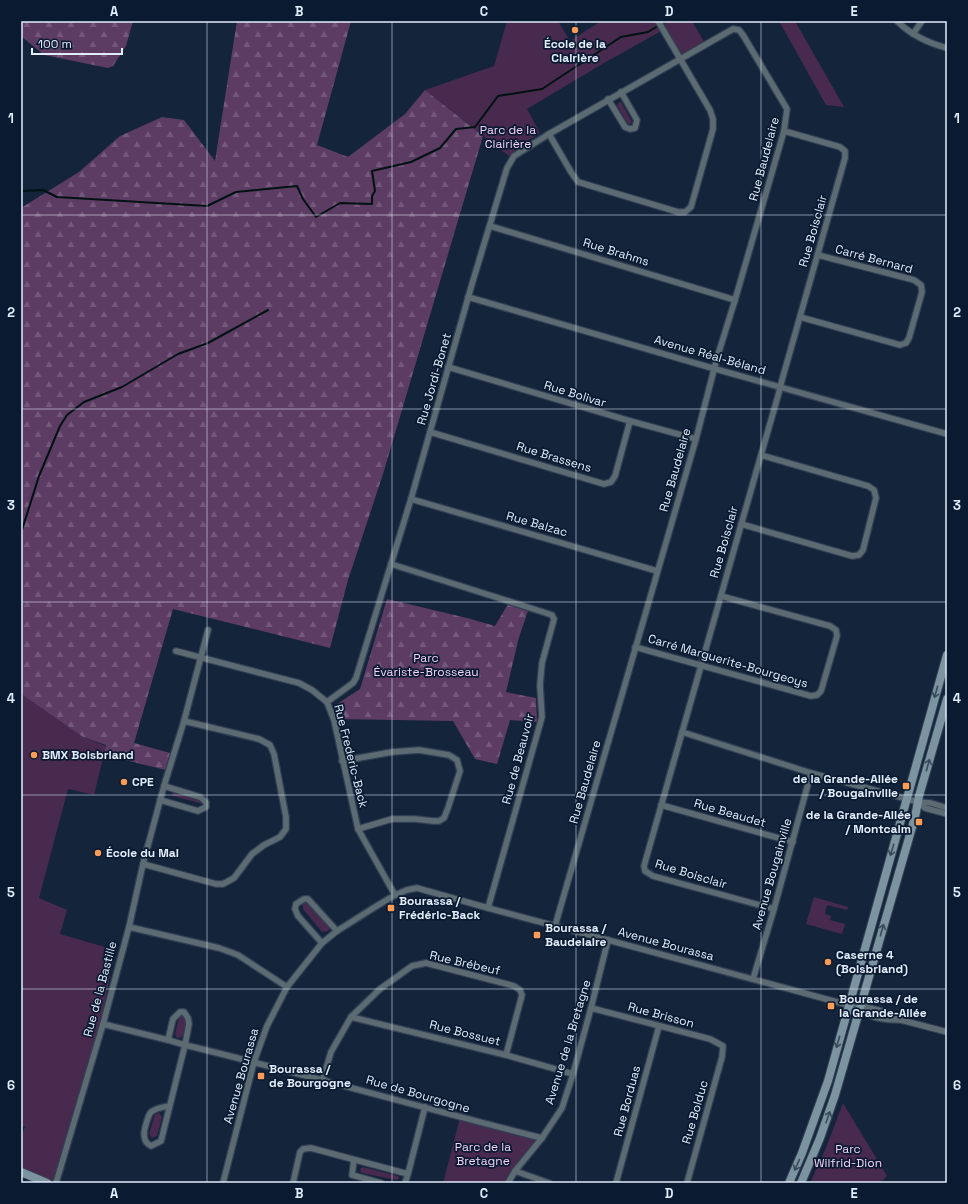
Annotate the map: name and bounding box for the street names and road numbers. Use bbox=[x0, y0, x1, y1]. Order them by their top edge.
street label: Rue Baudelaire bbox=[745, 115, 783, 203]
street label: Rue Boisclair bbox=[795, 193, 831, 269]
street label: Rue Brahms bbox=[581, 234, 651, 270]
street label: Carré Bernard bbox=[834, 241, 914, 277]
street label: Rue Jordi-Bonet bbox=[413, 331, 455, 427]
street label: Avenue Réal-Béland bbox=[652, 331, 768, 379]
street label: Rue Bolivar bbox=[542, 377, 608, 411]
street label: Rue Baudelaire bbox=[655, 426, 695, 514]
street label: Rue Brassens bbox=[515, 438, 593, 476]
street label: Rue Boisclair bbox=[706, 504, 742, 580]
street label: Rue Balzac bbox=[505, 508, 569, 540]
street label: Carré Marguerite-Bourgeoys bbox=[646, 630, 810, 692]
street label: Rue Frederic-Back bbox=[330, 703, 372, 810]
street label: Rue de Beauvoir bbox=[498, 711, 538, 806]
street label: Rue Baudelaire bbox=[565, 738, 605, 826]
street label: Rue Beaudet bbox=[692, 795, 768, 831]
street label: Avenue Bougainville bbox=[748, 816, 796, 932]
street label: Rue Boisclair bbox=[653, 856, 729, 893]
street label: Avenue Bourassa bbox=[616, 923, 716, 965]
street label: Rue de la Bastille bbox=[80, 939, 120, 1039]
street label: Rue Brébeuf bbox=[428, 947, 502, 979]
street label: Avenue de la Bretagne bbox=[541, 978, 595, 1106]
street label: Rue Brisson bbox=[626, 998, 696, 1032]
street label: Rue Bossuet bbox=[428, 1016, 502, 1050]
street label: Avenue Bourassa bbox=[220, 1026, 262, 1126]
street label: Rue Borduas bbox=[610, 1064, 644, 1138]
street label: Rue de Bourgogne bbox=[364, 1072, 472, 1116]
street label: Rue Bolduc bbox=[678, 1078, 712, 1146]

